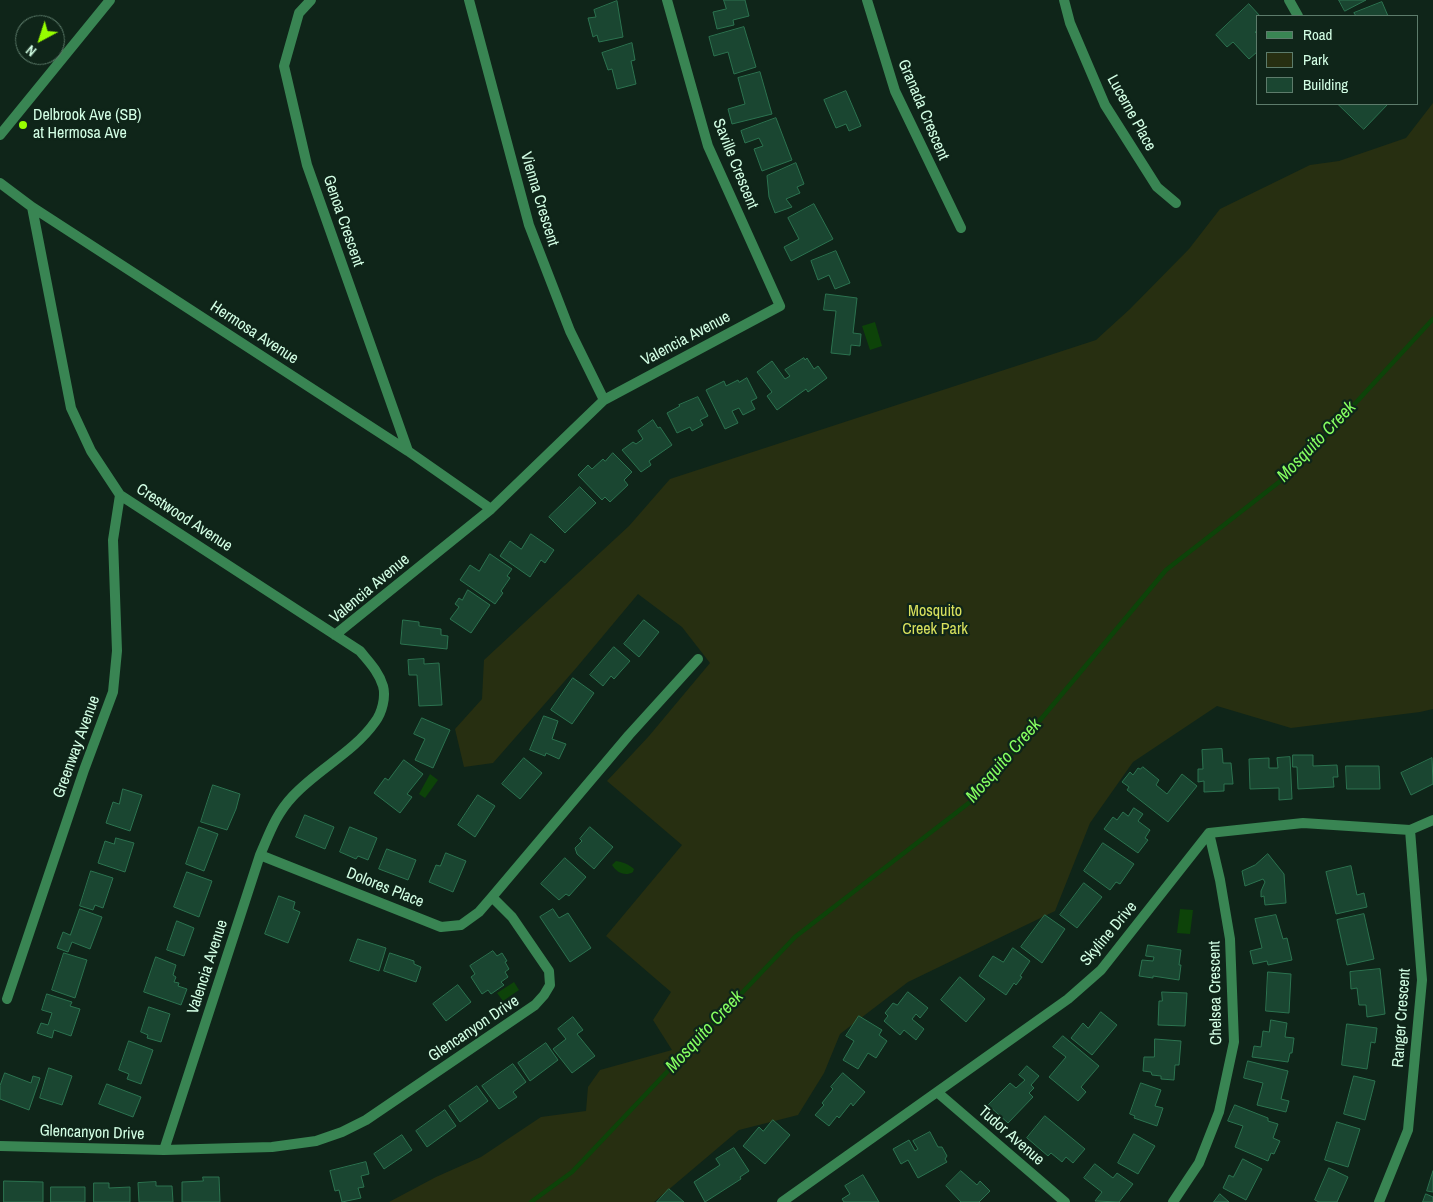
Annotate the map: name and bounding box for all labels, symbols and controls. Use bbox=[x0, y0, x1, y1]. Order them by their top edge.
north arrow bbox=[15, 15, 65, 65]
legend bbox=[1256, 15, 1418, 105]
text: Road bbox=[1303, 24, 1332, 45]
text: N bbox=[22, 41, 40, 60]
text: Park bbox=[1303, 49, 1328, 70]
street label: Granada Crescent bbox=[893, 57, 953, 163]
street label: Lucerne Place bbox=[1102, 72, 1160, 154]
text: Building bbox=[1303, 74, 1348, 95]
place label: Delbrook Ave (SB) at Hermosa Ave bbox=[33, 106, 141, 144]
street label: Saville Crescent bbox=[708, 116, 762, 212]
marker: Delbrook Ave (SB) at Hermosa Ave bbox=[17, 119, 29, 131]
street label: Vienna Crescent bbox=[516, 150, 562, 248]
street label: Genoa Crescent bbox=[318, 173, 368, 269]
street label: Hermosa Avenue bbox=[206, 297, 302, 369]
street label: Valencia Avenue bbox=[638, 308, 734, 370]
water label: Mosquito Creek bbox=[1273, 397, 1361, 487]
street label: Crestwood Avenue bbox=[132, 480, 236, 556]
street label: Valencia Avenue bbox=[326, 550, 414, 628]
park label: Mosquito Creek Park bbox=[902, 602, 968, 640]
street label: Greenway Avenue bbox=[50, 693, 104, 801]
water label: Mosquito Creek bbox=[962, 715, 1046, 807]
street label: Dolores Place bbox=[344, 864, 426, 912]
street label: Skyline Drive bbox=[1077, 898, 1141, 970]
street label: Valencia Avenue bbox=[184, 917, 232, 1017]
street label: Chelsea Crescent bbox=[1205, 941, 1227, 1045]
street label: Ranger Crescent bbox=[1389, 968, 1415, 1068]
water label: Mosquito Creek bbox=[662, 987, 748, 1077]
street label: Glencanyon Drive bbox=[425, 992, 523, 1066]
street label: Tudor Avenue bbox=[974, 1102, 1048, 1170]
street label: Glencanyon Drive bbox=[39, 1122, 145, 1144]

